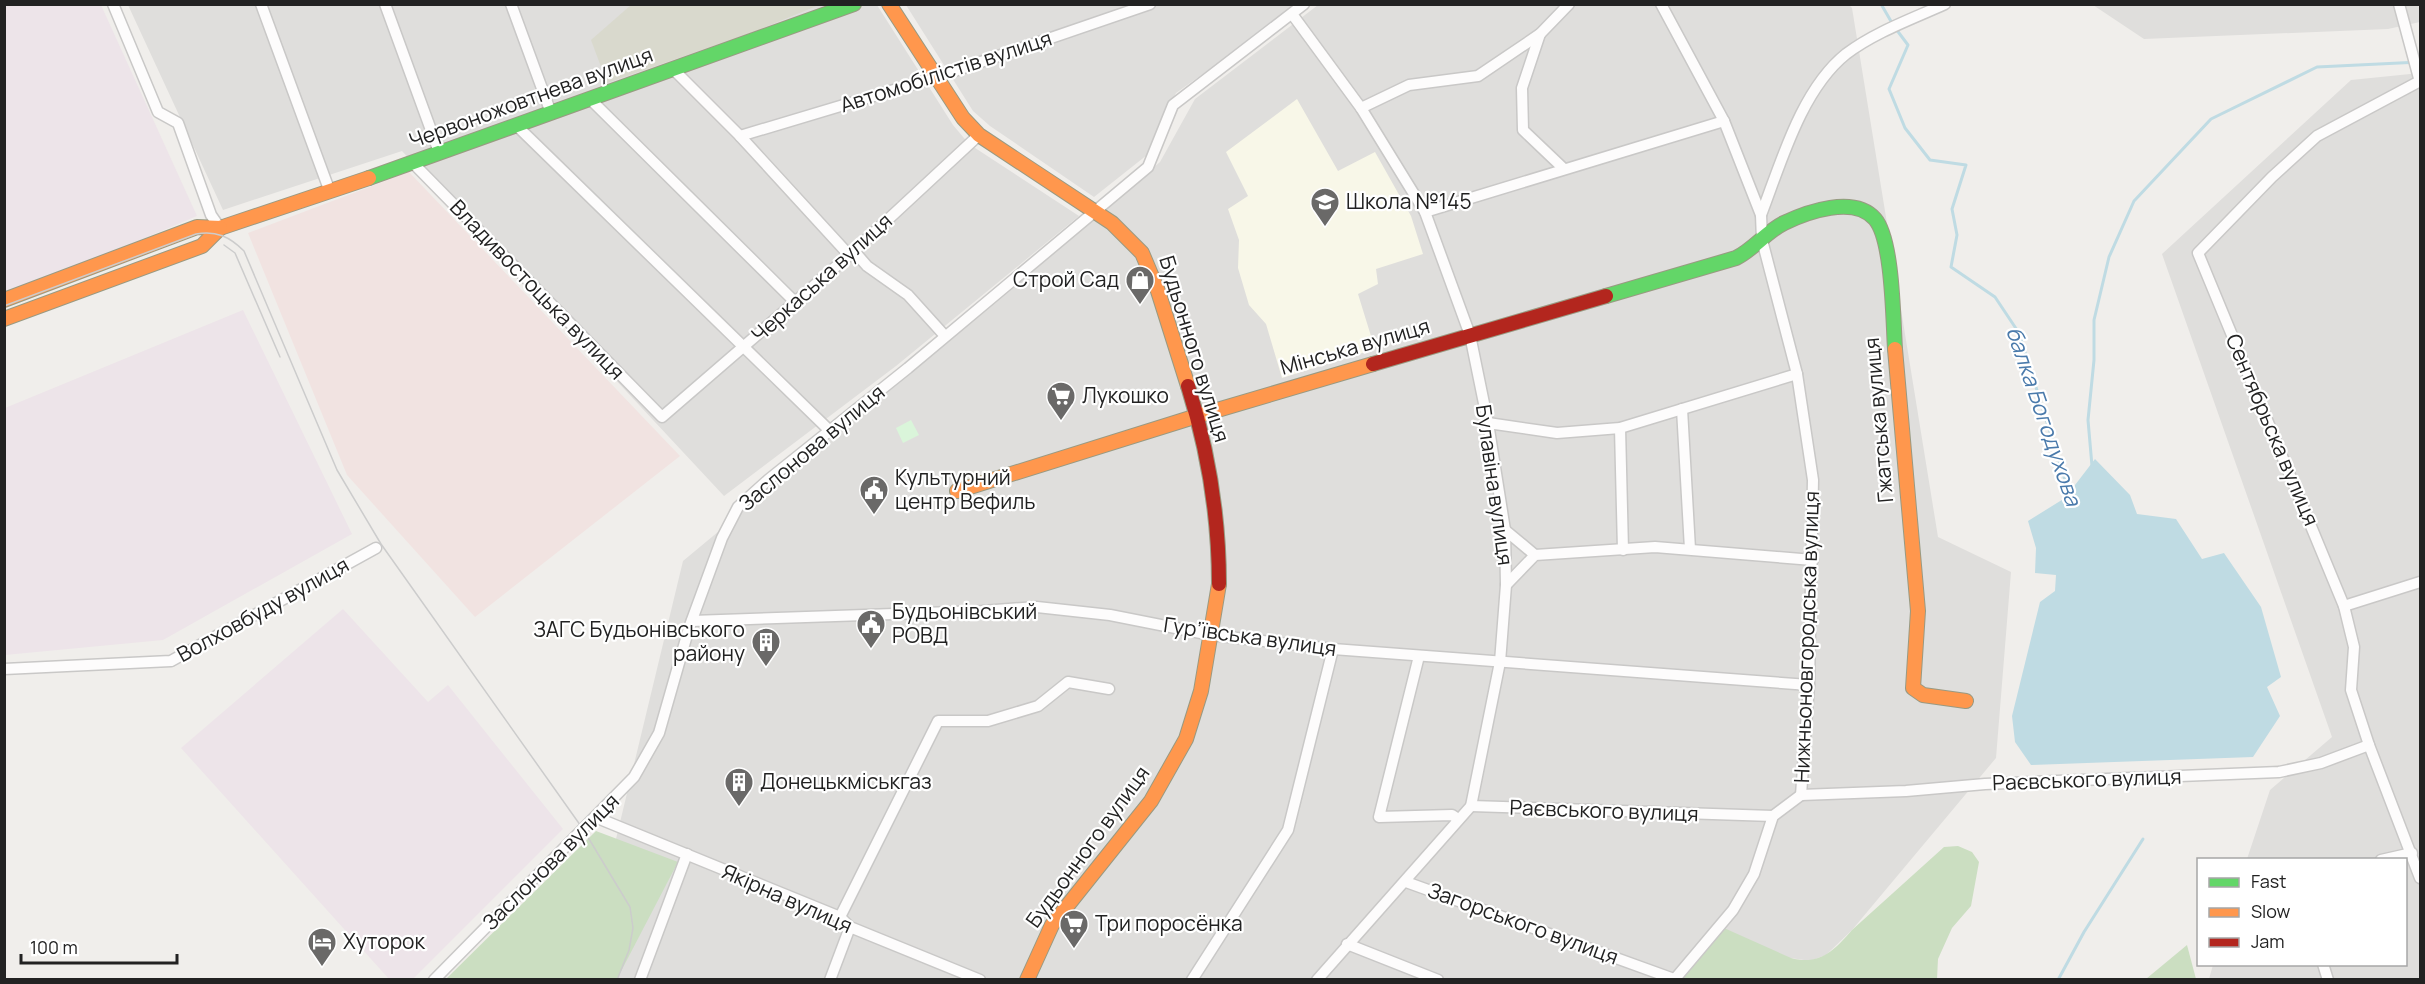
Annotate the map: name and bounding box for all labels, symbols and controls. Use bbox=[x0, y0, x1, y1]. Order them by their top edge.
street label: Автомобілістів вулиця bbox=[836, 24, 1055, 119]
street label: Червоножовтнева вулиця bbox=[405, 40, 656, 154]
school or university icon: Школа №145 bbox=[1309, 186, 1341, 228]
place label: Школа №145 bbox=[1346, 187, 1472, 215]
street label: Владивостоцька вулиця bbox=[444, 193, 631, 385]
street label: Черкаська вулиця bbox=[745, 207, 898, 348]
street label: Будьонного вулиця bbox=[1153, 252, 1237, 445]
shop icon: Строй Сад bbox=[1124, 264, 1156, 306]
place label: Строй Сад bbox=[1013, 265, 1119, 293]
street label: Мінська вулиця bbox=[1277, 311, 1433, 381]
water label: балка Богодухова bbox=[1999, 322, 2089, 511]
street label: Сентябрьска вулиця bbox=[2220, 329, 2326, 530]
street label: Гжатська вулиця bbox=[1857, 336, 1899, 504]
street label: Заслонова вулиця bbox=[732, 378, 890, 517]
supermarket icon: Лукошко bbox=[1045, 380, 1077, 422]
place label: Лукошко bbox=[1082, 381, 1169, 409]
street label: Булавіна вулиця bbox=[1470, 403, 1520, 567]
place label: Культурний центр Вефиль bbox=[895, 463, 1035, 515]
public building icon: Культурний центр Вефиль bbox=[858, 474, 890, 516]
street label: Нижньоновгородська вулиця bbox=[1787, 490, 1825, 783]
street label: Волховбуду вулиця bbox=[172, 550, 353, 668]
place label: Будьонівський РОВД bbox=[892, 597, 1037, 649]
public building icon: Будьонівський РОВД bbox=[855, 608, 887, 650]
street label: Гур’ївська вулиця bbox=[1162, 610, 1338, 662]
place label: ЗАГС Будьонівського району bbox=[533, 615, 745, 667]
building icon: ЗАГС Будьонівського району bbox=[750, 626, 782, 668]
street label: Будьонного вулиця bbox=[1019, 760, 1155, 933]
street label: Раєвського вулиця bbox=[1992, 762, 2182, 796]
building icon: Донецькміськгаз bbox=[723, 766, 755, 808]
place label: Донецькміськгаз bbox=[760, 767, 932, 795]
street label: Заслонова вулиця bbox=[476, 787, 625, 936]
street label: Раєвського вулиця bbox=[1509, 793, 1699, 827]
street label: Якірна вулиця bbox=[718, 857, 857, 939]
legend bbox=[2197, 858, 2407, 966]
text: Fast bbox=[2251, 869, 2286, 893]
street label: Загорського вулиця bbox=[1424, 876, 1622, 971]
text: Slow bbox=[2251, 899, 2291, 923]
supermarket icon: Три поросёнка bbox=[1058, 908, 1090, 950]
place label: Три поросёнка bbox=[1095, 909, 1243, 937]
hotel icon: Хуторок bbox=[306, 926, 338, 968]
scale bar bbox=[21, 927, 177, 965]
place label: Хуторок bbox=[343, 927, 426, 955]
text: Jam bbox=[2251, 929, 2285, 953]
text: 100 m bbox=[30, 935, 78, 959]

